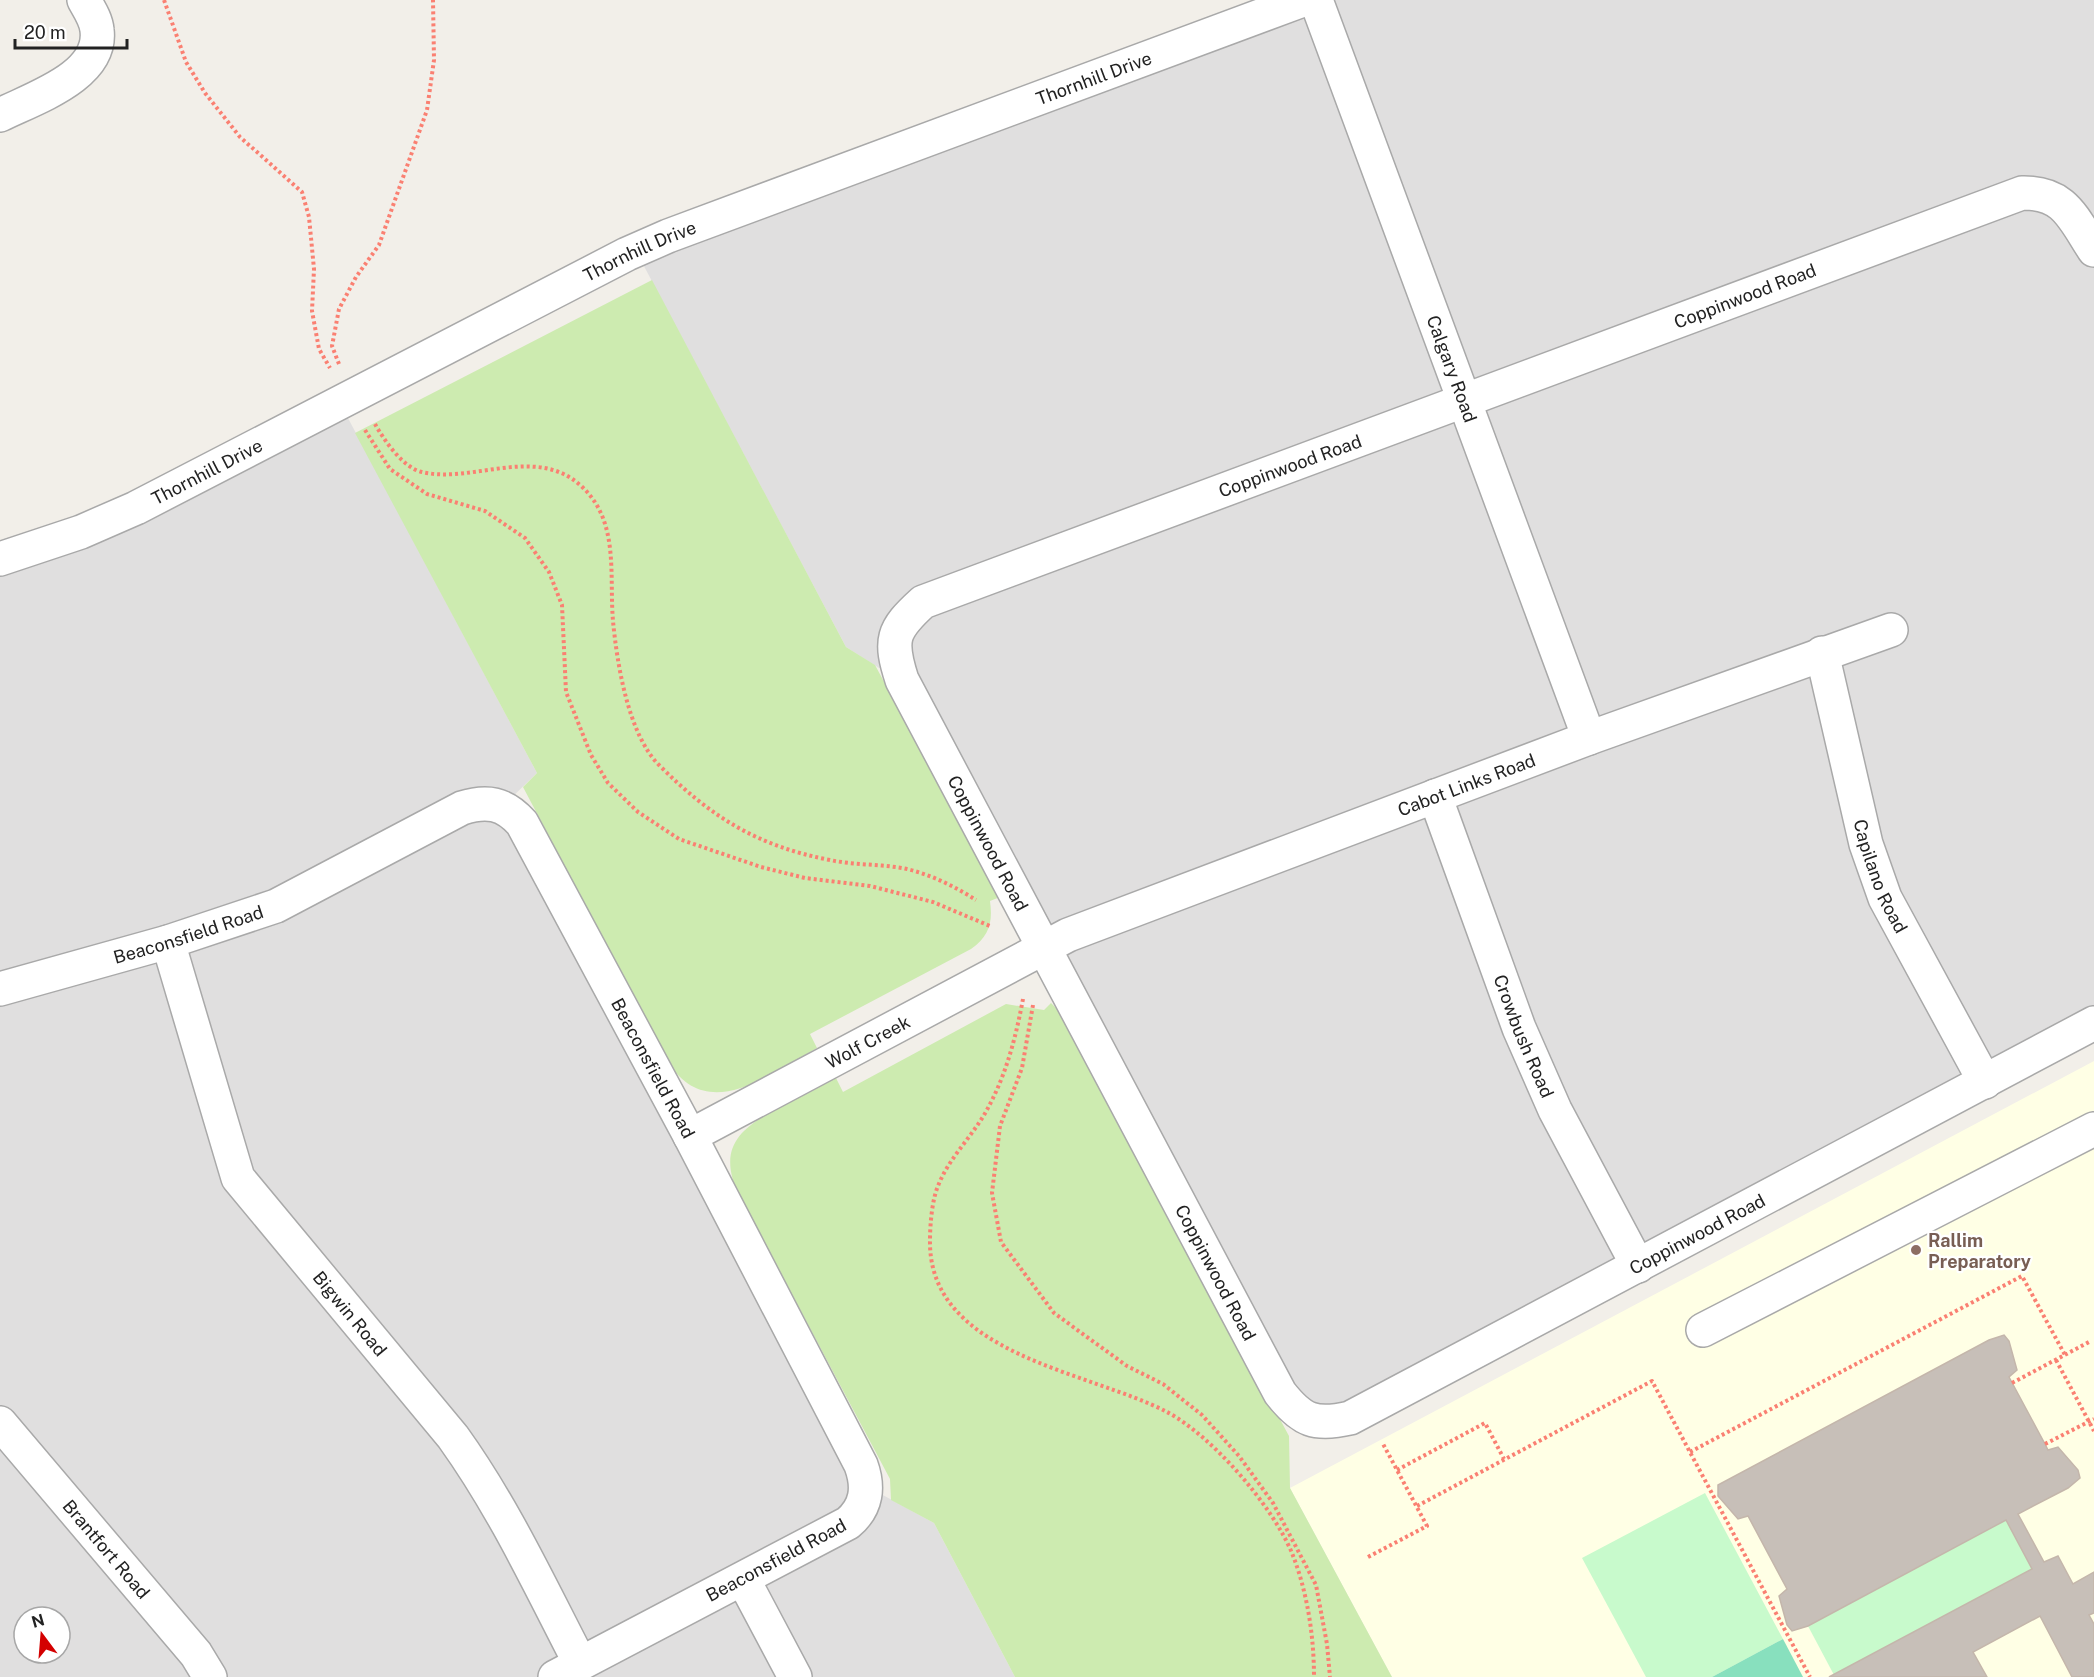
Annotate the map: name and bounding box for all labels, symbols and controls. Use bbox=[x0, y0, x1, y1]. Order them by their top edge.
scale bar bbox=[15, 12, 128, 50]
text: 20 m bbox=[24, 22, 66, 43]
street label: Thornhill Drive bbox=[1033, 47, 1154, 109]
street label: Thornhill Drive bbox=[579, 216, 699, 285]
street label: Coppinwood Road bbox=[1671, 259, 1819, 333]
street label: Calgary Road bbox=[1423, 312, 1482, 425]
street label: Coppinwood Road bbox=[1216, 430, 1364, 502]
street label: Thornhill Drive bbox=[148, 434, 266, 509]
street label: Cabot Links Road bbox=[1395, 749, 1538, 820]
street label: Coppinwood Road bbox=[944, 771, 1033, 915]
street label: Capilano Road bbox=[1850, 817, 1912, 936]
street label: Beaconsfield Road bbox=[111, 901, 266, 967]
street label: Crowbush Road bbox=[1490, 971, 1559, 1101]
street label: Beaconsfield Road bbox=[607, 994, 700, 1142]
street label: Wolf Creek bbox=[822, 1011, 913, 1073]
street label: Coppinwood Road bbox=[1625, 1189, 1768, 1278]
street label: Coppinwood Road bbox=[1171, 1201, 1261, 1344]
place label: Rallim Preparatory bbox=[1928, 1230, 2031, 1272]
marker: Rallim Preparatory bbox=[1909, 1243, 1923, 1257]
street label: Bigwin Road bbox=[309, 1267, 392, 1360]
street label: Brantfort Road bbox=[59, 1495, 155, 1603]
street label: Beaconsfield Road bbox=[702, 1514, 850, 1606]
north arrow bbox=[12, 1605, 72, 1665]
text: N bbox=[29, 1610, 47, 1632]

